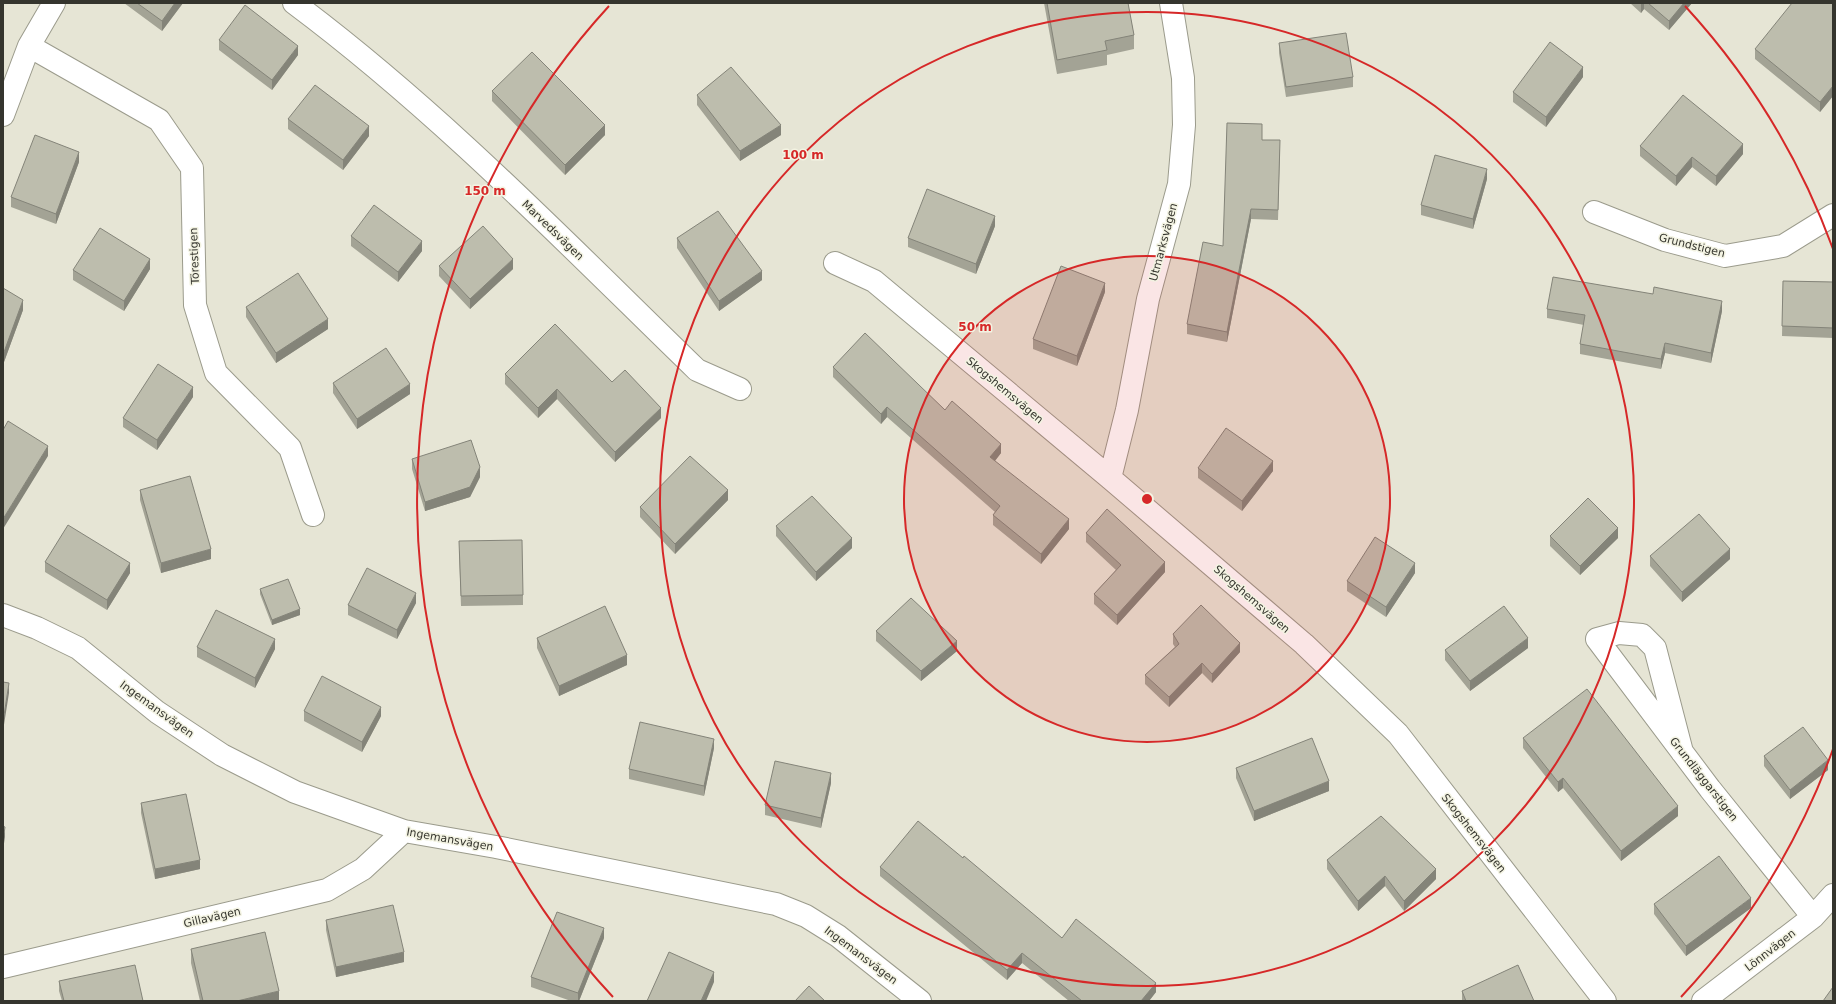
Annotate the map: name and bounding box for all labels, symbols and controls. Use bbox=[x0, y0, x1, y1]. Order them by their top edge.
text: 100 m bbox=[782, 148, 824, 162]
text: 150 m bbox=[464, 184, 506, 198]
street label: Marvedsvägen bbox=[519, 198, 586, 263]
street label: Utmarksvägen bbox=[1147, 202, 1180, 283]
street label: Törestigen bbox=[187, 227, 202, 286]
street label: Grundstigen bbox=[1657, 231, 1726, 260]
text: 50 m bbox=[958, 320, 992, 334]
street label: Skogshemsvägen bbox=[964, 354, 1046, 426]
centre of rings bbox=[1140, 492, 1154, 506]
street label: Skogshemsvägen bbox=[1211, 563, 1292, 636]
street label: Ingemansvägen bbox=[117, 678, 196, 741]
street label: Grundläggarstigen bbox=[1667, 735, 1740, 824]
street label: Skogshemsvägen bbox=[1439, 791, 1508, 875]
street label: Ingemansvägen bbox=[405, 825, 494, 854]
street label: Gillavägen bbox=[182, 905, 242, 930]
street label: Ingemansvägen bbox=[822, 924, 900, 987]
street label: Lönnvägen bbox=[1742, 927, 1798, 974]

